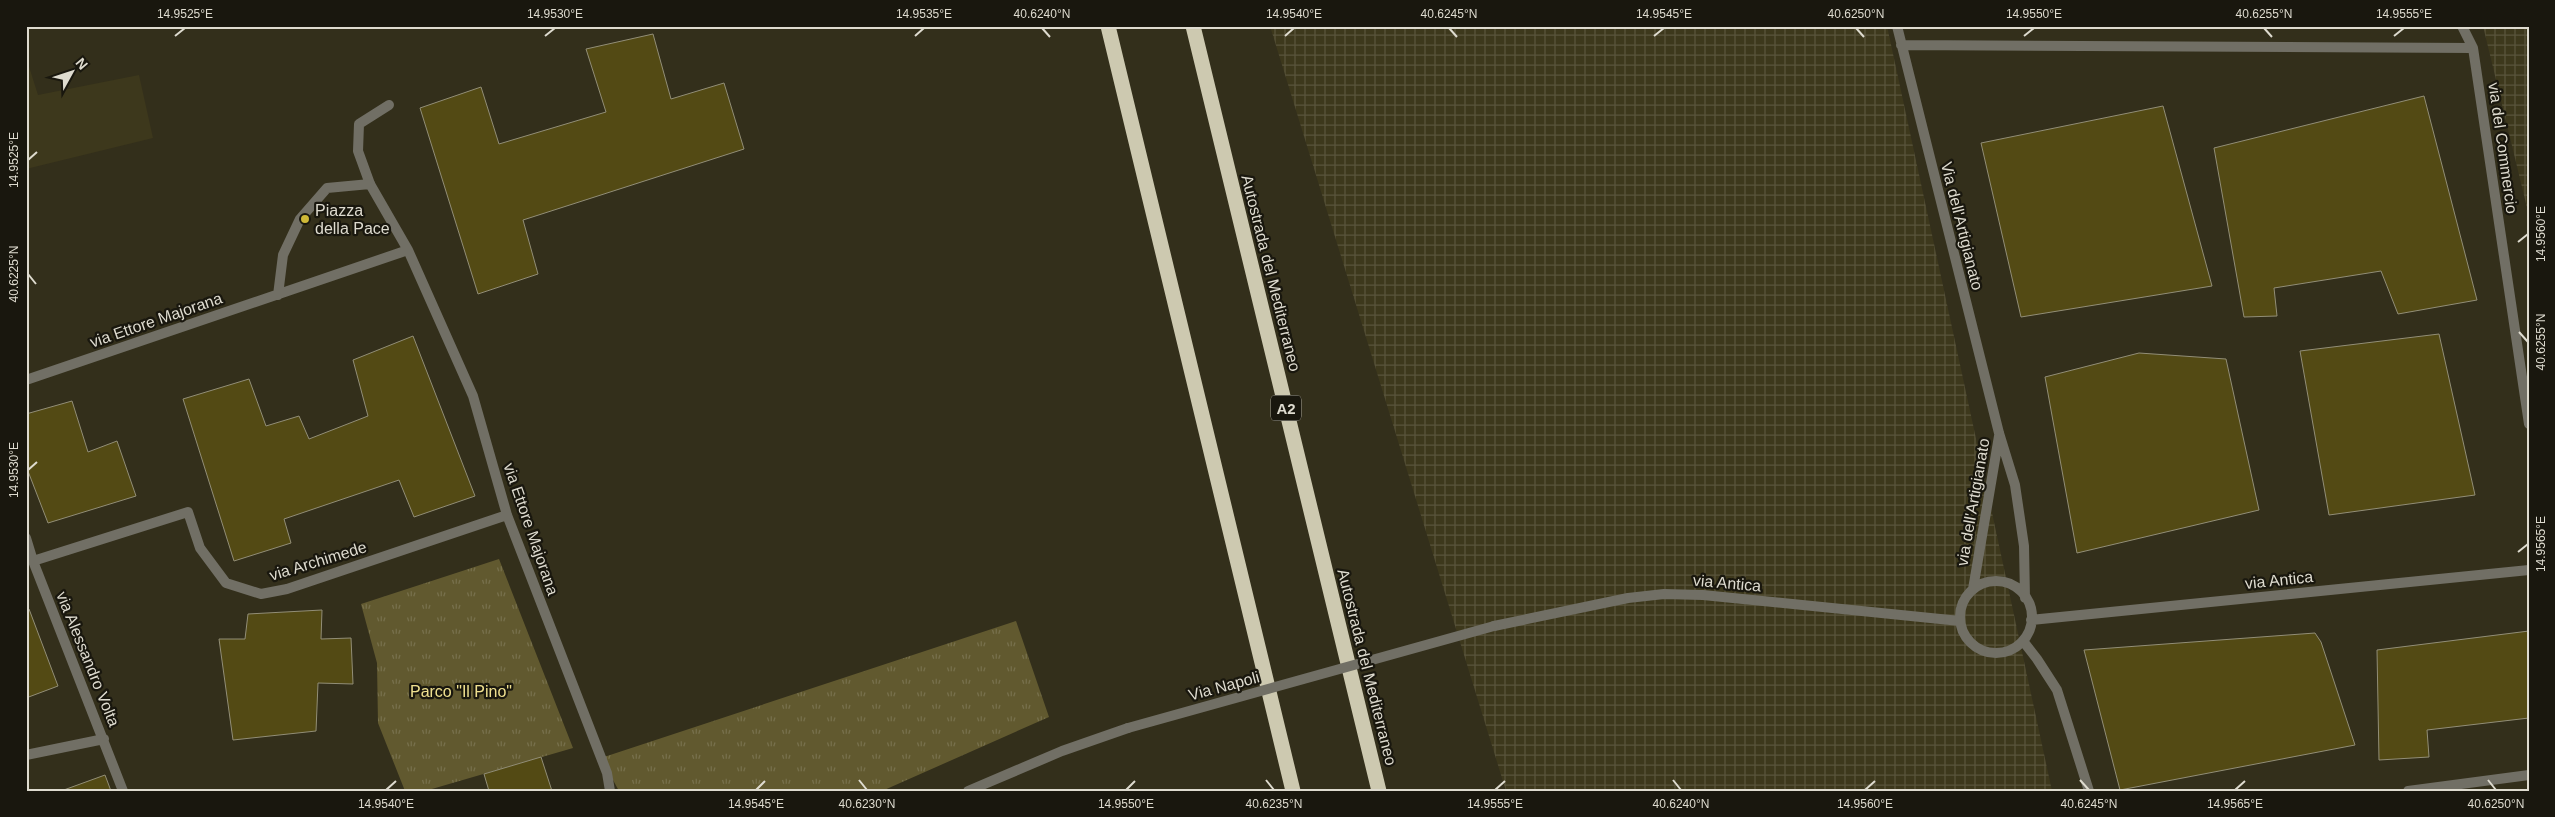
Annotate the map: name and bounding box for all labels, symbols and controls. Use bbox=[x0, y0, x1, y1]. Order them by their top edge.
text: 14.9525°E bbox=[157, 7, 213, 21]
text: 14.9530°E bbox=[527, 7, 583, 21]
text: 14.9535°E bbox=[896, 7, 952, 21]
text: 40.6240°N bbox=[1014, 7, 1070, 21]
text: 14.9540°E bbox=[1266, 7, 1322, 21]
text: 40.6245°N bbox=[1421, 7, 1477, 21]
text: 14.9545°E bbox=[1636, 7, 1692, 21]
text: 40.6250°N bbox=[1828, 7, 1884, 21]
text: 14.9550°E bbox=[2006, 7, 2062, 21]
text: 40.6255°N bbox=[2236, 7, 2292, 21]
text: 14.9555°E bbox=[2376, 7, 2432, 21]
north arrow bbox=[48, 48, 98, 98]
text: N bbox=[73, 55, 91, 73]
street label: via del Commercio bbox=[2485, 81, 2521, 215]
text: 14.9525°E bbox=[7, 132, 21, 188]
street label: Via dell'Artigianato bbox=[1938, 160, 1986, 292]
street label: Autostrada del Mediterraneo bbox=[1238, 173, 1304, 373]
place label: Piazza della Pace bbox=[315, 202, 390, 237]
text: 14.9560°E bbox=[2534, 206, 2548, 262]
marker: Piazza della Pace bbox=[299, 213, 311, 225]
text: 40.6225°N bbox=[7, 246, 21, 302]
street label: via Ettore Majorana bbox=[88, 289, 224, 351]
text: 40.6255°N bbox=[2534, 314, 2548, 370]
road number: A2 bbox=[1271, 396, 1301, 420]
street label: via dell'Artigianato bbox=[1953, 437, 1993, 567]
text: 14.9530°E bbox=[7, 442, 21, 498]
street label: via Ettore Majorana bbox=[500, 461, 562, 597]
text: 14.9565°E bbox=[2534, 516, 2548, 572]
street label: via Archimede bbox=[267, 538, 369, 584]
street label: Autostrada del Mediterraneo bbox=[1334, 567, 1400, 767]
street label: via Antica bbox=[2244, 568, 2314, 592]
street label: via Antica bbox=[1692, 572, 1762, 594]
street label: via Alessandro Volta bbox=[53, 589, 123, 729]
street label: Via Napoli bbox=[1187, 668, 1261, 704]
park label: Parco "Il Pino" bbox=[410, 683, 512, 700]
text: 14.9540°E bbox=[358, 797, 414, 811]
text: 14.9545°E bbox=[728, 797, 784, 811]
text: 40.6230°N bbox=[839, 797, 895, 811]
text: 14.9550°E bbox=[1098, 797, 1154, 811]
text: 40.6235°N bbox=[1246, 797, 1302, 811]
text: 14.9555°E bbox=[1467, 797, 1523, 811]
text: 40.6240°N bbox=[1653, 797, 1709, 811]
text: 14.9560°E bbox=[1837, 797, 1893, 811]
text: 40.6245°N bbox=[2061, 797, 2117, 811]
text: 14.9565°E bbox=[2207, 797, 2263, 811]
text: 40.6250°N bbox=[2468, 797, 2524, 811]

